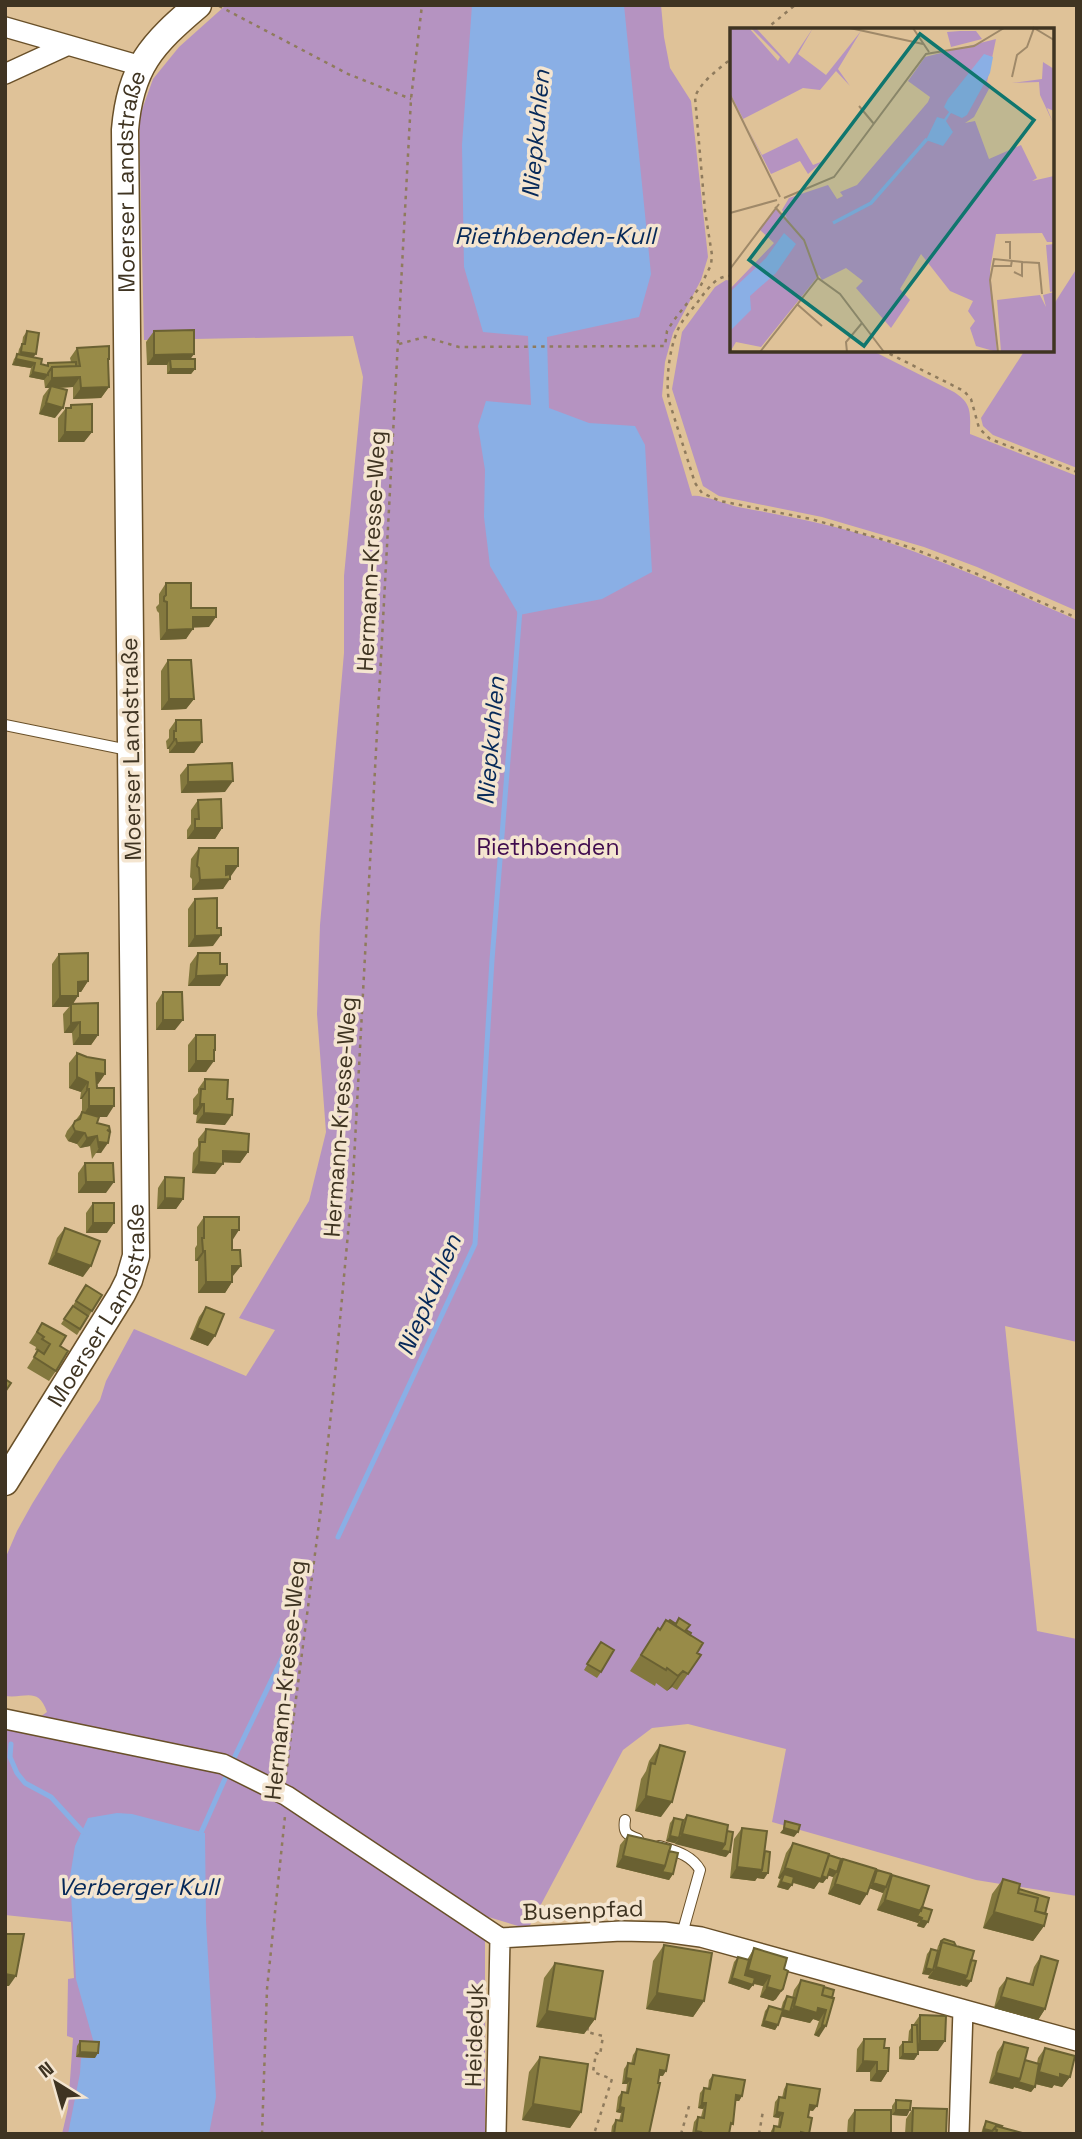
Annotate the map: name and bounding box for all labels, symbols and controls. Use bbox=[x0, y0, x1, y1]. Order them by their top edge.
inset map bbox=[730, 28, 1054, 352]
street label: Moerser Landstraße bbox=[110, 66, 153, 293]
water label: Niepkuhlen bbox=[514, 67, 557, 199]
water label: Riethbenden-Kull bbox=[454, 220, 659, 251]
street label: Hermann-Kresse-Weg bbox=[350, 430, 392, 672]
street label: Moerser Landstraße bbox=[114, 637, 148, 861]
water label: Niepkuhlen bbox=[469, 674, 512, 806]
park label: Riethbenden bbox=[476, 832, 620, 862]
street label: Hermann-Kresse-Weg bbox=[317, 996, 363, 1238]
street label: Moerser Landstraße bbox=[41, 1203, 151, 1412]
water label: Niepkuhlen bbox=[389, 1228, 468, 1360]
street label: Hermann-Kresse-Weg bbox=[257, 1559, 313, 1801]
water label: Verberger Kull bbox=[57, 1871, 222, 1902]
street label: Busenpfad bbox=[522, 1893, 644, 1927]
street label: Heidedyk bbox=[458, 1983, 490, 2087]
north arrow bbox=[21, 2048, 91, 2118]
text: N bbox=[33, 2056, 59, 2084]

